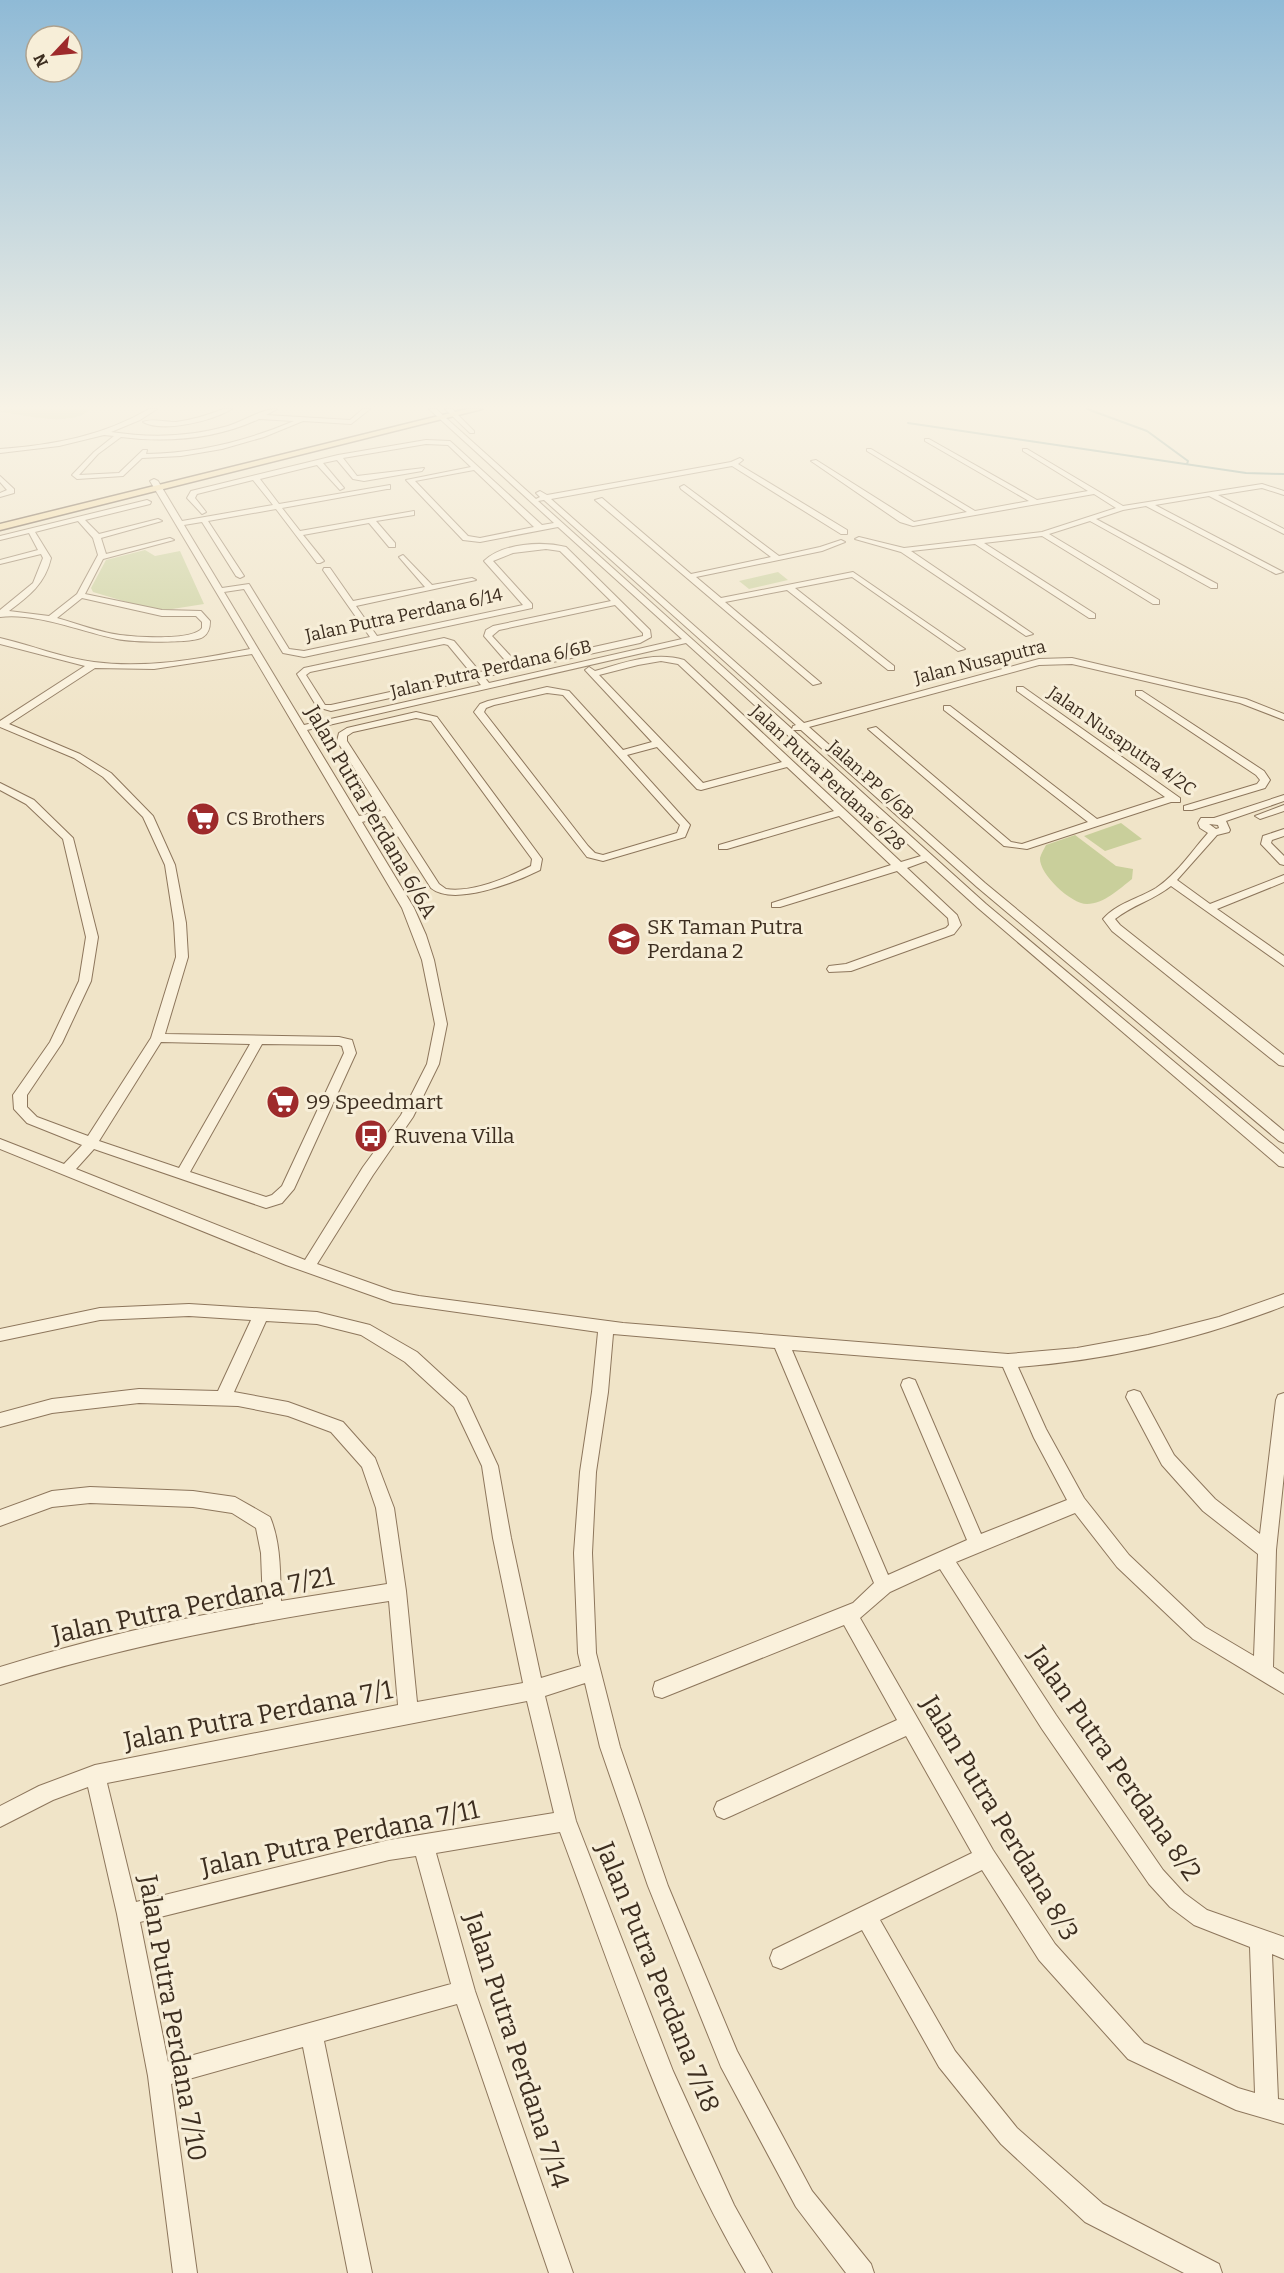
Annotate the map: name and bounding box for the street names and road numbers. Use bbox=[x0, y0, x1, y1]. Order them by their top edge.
street label: Jalan Putra Perdana 6/14 bbox=[302, 583, 505, 647]
street label: Jalan Putra Perdana 6/6B bbox=[387, 635, 594, 703]
street label: Jalan Nusaputra bbox=[911, 635, 1048, 689]
street label: Jalan Nusaputra 4/2C bbox=[1043, 681, 1200, 800]
street label: Jalan Putra Perdana 6/6A bbox=[299, 700, 443, 923]
street label: Jalan Putra Perdana 6/28 bbox=[745, 700, 910, 856]
street label: Jalan PP 6/6B bbox=[823, 735, 919, 824]
street label: Jalan Putra Perdana 7/21 bbox=[48, 1560, 337, 1651]
street label: Jalan Putra Perdana 8/2 bbox=[1021, 1639, 1207, 1887]
street label: Jalan Putra Perdana 7/1 bbox=[120, 1674, 396, 1757]
street label: Jalan Putra Perdana 8/3 bbox=[914, 1689, 1085, 1946]
street label: Jalan Putra Perdana 7/11 bbox=[197, 1794, 483, 1883]
street label: Jalan Putra Perdana 7/18 bbox=[589, 1837, 726, 2117]
street label: Jalan Putra Perdana 7/10 bbox=[132, 1872, 213, 2164]
street label: Jalan Putra Perdana 7/14 bbox=[457, 1907, 576, 2192]

